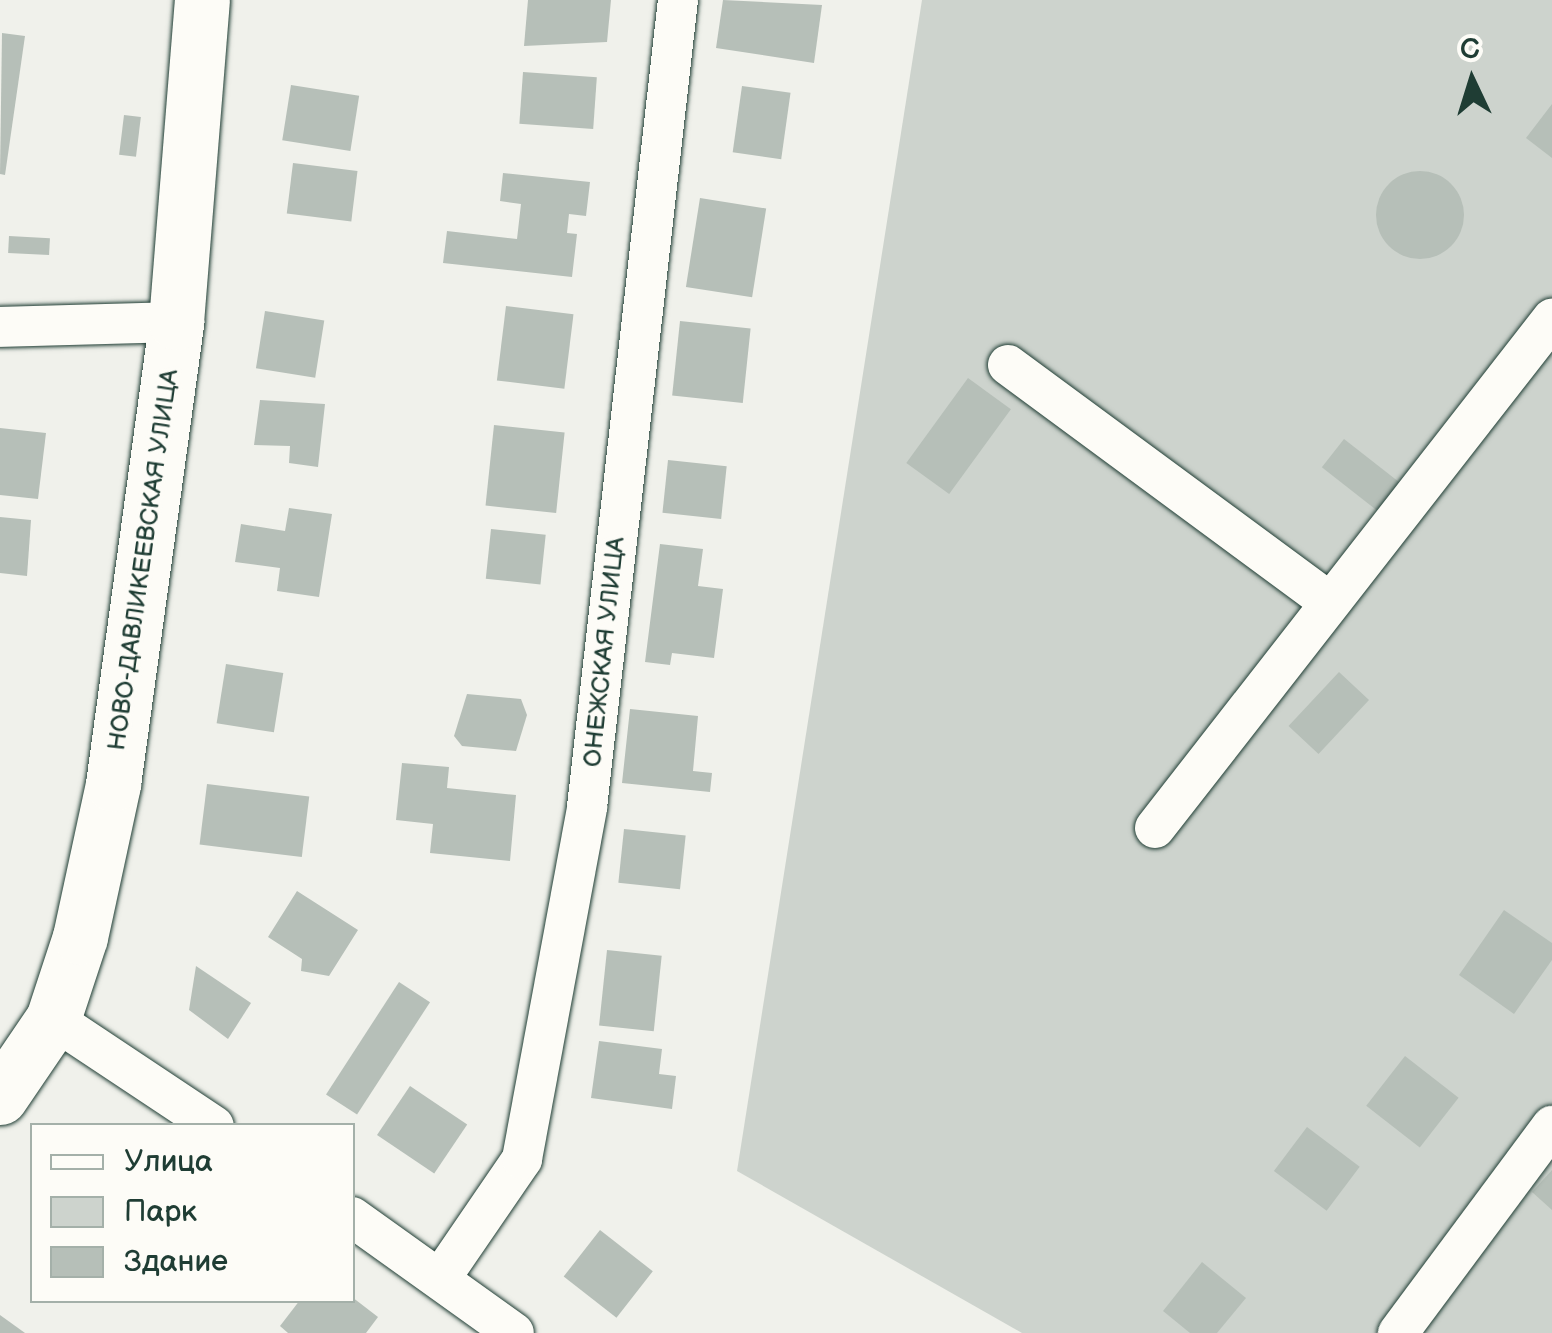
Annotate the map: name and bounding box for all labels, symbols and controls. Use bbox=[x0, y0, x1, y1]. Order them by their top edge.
north arrow bbox=[1422, 30, 1522, 130]
text: С bbox=[1459, 32, 1481, 67]
street label: НОВО-ДАВЛИКЕЕВСКАЯ УЛИЦА bbox=[102, 367, 186, 753]
street label: ОНЕЖСКАЯ УЛИЦА bbox=[578, 535, 632, 769]
legend bbox=[30, 1123, 355, 1303]
text: Улица bbox=[124, 1144, 213, 1180]
text: Парк bbox=[124, 1194, 197, 1230]
text: Здание bbox=[124, 1244, 228, 1280]

